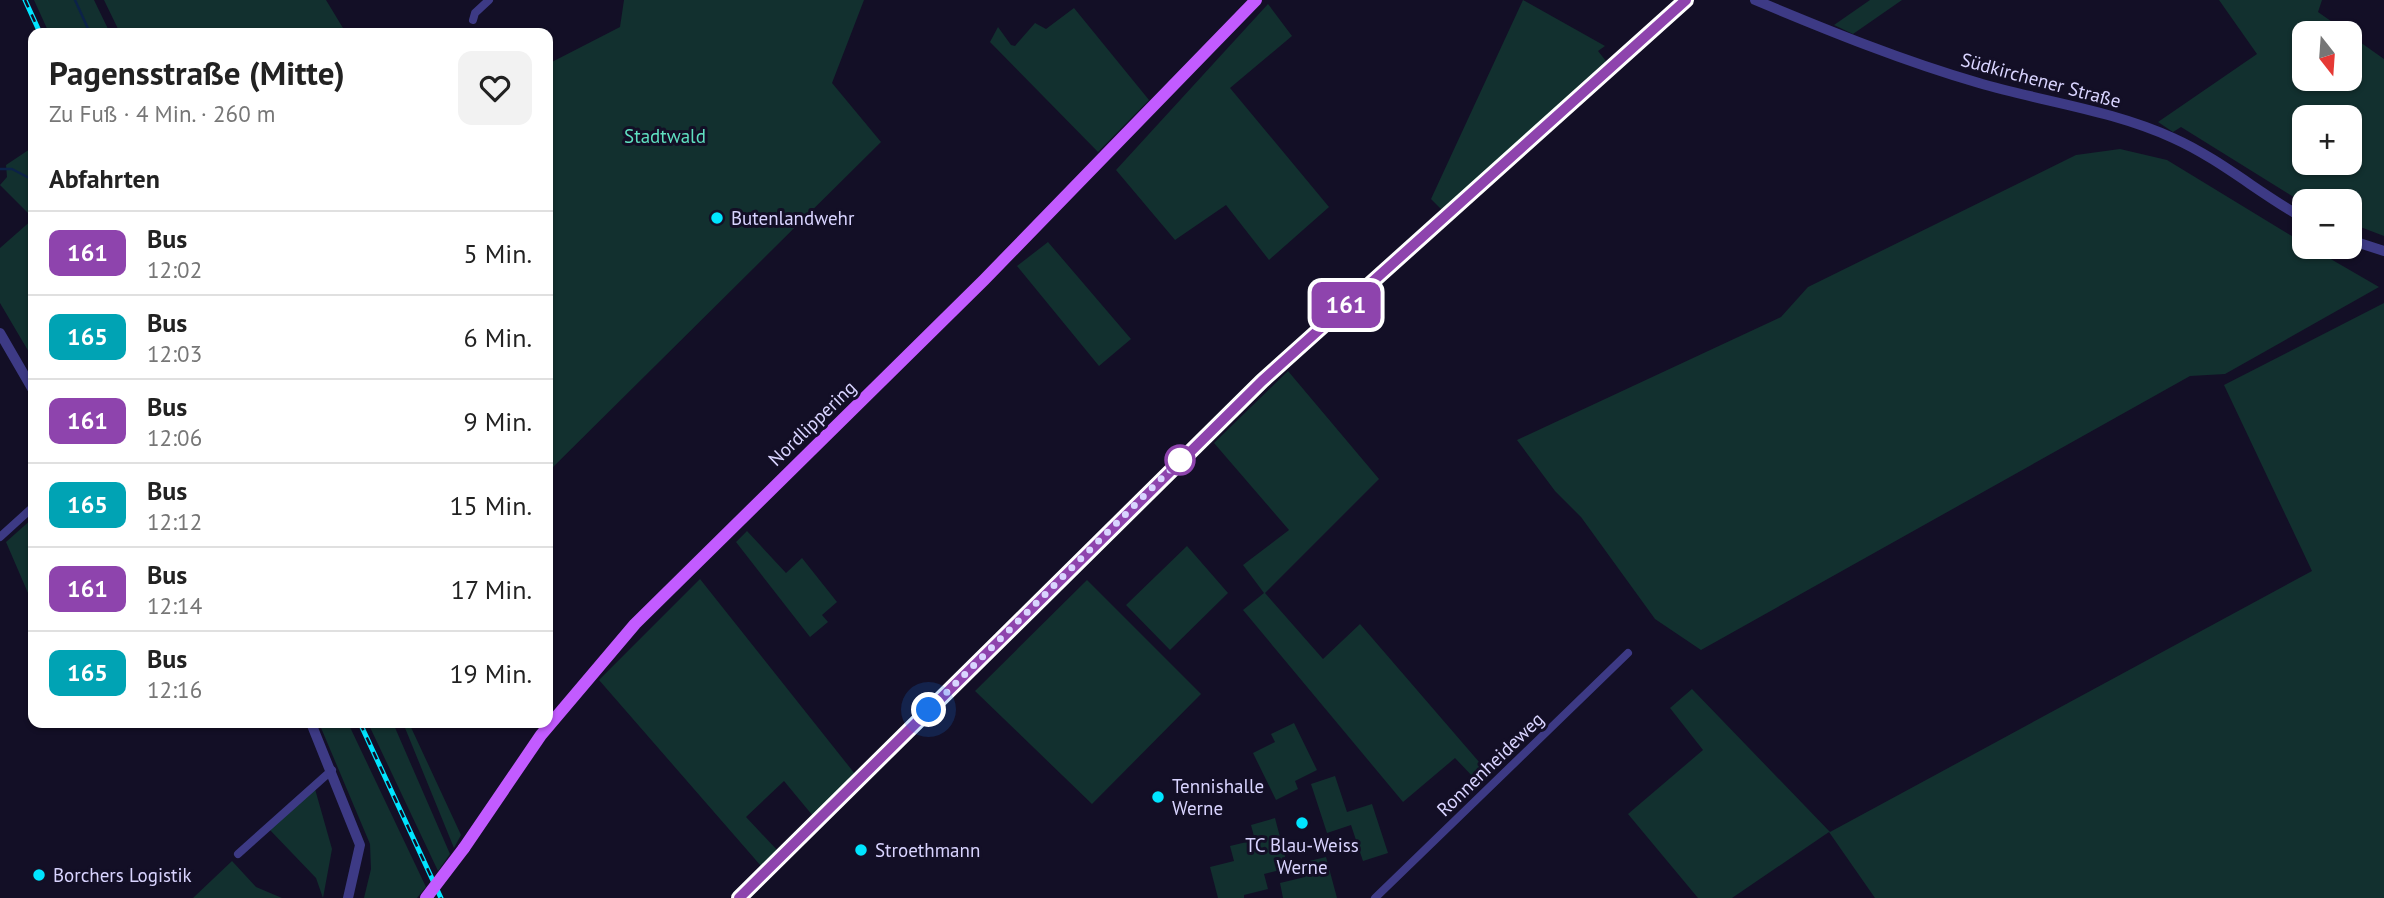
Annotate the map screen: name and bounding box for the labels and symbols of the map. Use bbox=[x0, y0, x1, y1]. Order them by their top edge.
north arrow bbox=[2292, 21, 2362, 91]
street label: Südkirchener Straße bbox=[1958, 47, 2124, 113]
park label: Stadtwald bbox=[624, 124, 706, 148]
place label: Butenlandwehr bbox=[731, 206, 855, 230]
marker: Butenlandwehr bbox=[709, 210, 725, 226]
line badge: 161 bbox=[1306, 282, 1386, 328]
street label: Nordlippering bbox=[763, 375, 861, 471]
unlabelled marker bbox=[1165, 445, 1195, 475]
your location bbox=[911, 692, 946, 727]
street label: Ronnenheideweg bbox=[1431, 707, 1549, 821]
place label: Tennishalle Werne bbox=[1172, 774, 1264, 820]
marker: Tennishalle Werne bbox=[1150, 789, 1166, 805]
marker: TC Blau-Weiss Werne bbox=[1294, 815, 1310, 831]
place label: TC Blau-Weiss Werne bbox=[1245, 833, 1359, 879]
place label: Stroethmann bbox=[875, 838, 980, 862]
marker: Stroethmann bbox=[853, 842, 869, 858]
place label: Borchers Logistik bbox=[53, 863, 192, 887]
marker: Borchers Logistik bbox=[31, 867, 47, 883]

